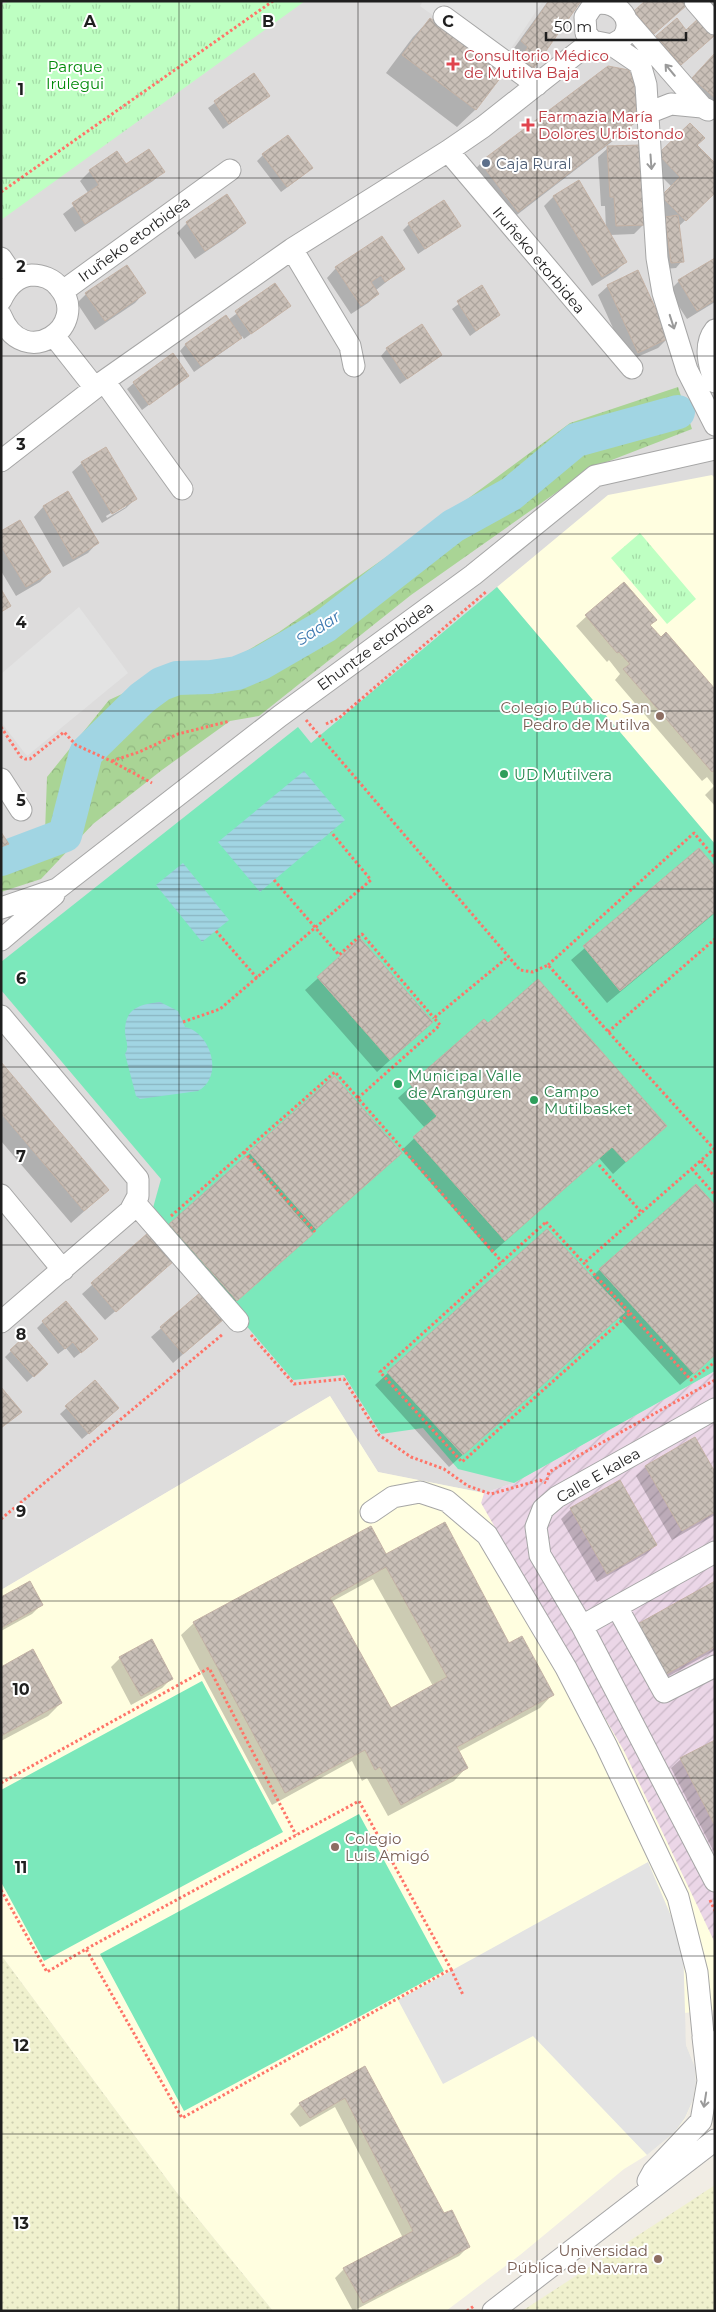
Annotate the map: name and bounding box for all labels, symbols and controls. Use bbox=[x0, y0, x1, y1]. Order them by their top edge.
scale bar bbox=[546, 10, 686, 42]
text: A bbox=[83, 12, 97, 31]
text: B bbox=[262, 12, 274, 31]
text: C bbox=[442, 12, 454, 31]
text: 50 m bbox=[554, 17, 592, 36]
place label: Consultorio Médico de Mutilva Baja bbox=[464, 46, 609, 82]
park label: Parque Irulegui bbox=[46, 57, 104, 93]
marker: Consultorio Médico de Mutilva Baja bbox=[446, 57, 460, 71]
one-way arrow bbox=[665, 63, 676, 76]
text: 1 bbox=[18, 80, 24, 99]
place label: Farmazia María Dolores Urbistondo bbox=[538, 107, 684, 143]
marker: Farmazia María Dolores Urbistondo bbox=[522, 119, 534, 131]
place label: Caja Rural bbox=[496, 154, 571, 173]
one-way arrow bbox=[646, 154, 655, 170]
marker: Caja Rural bbox=[480, 157, 492, 169]
street label: Iruñeko etorbidea bbox=[74, 192, 194, 286]
street label: Iruñeko etorbidea bbox=[489, 203, 589, 317]
text: 2 bbox=[16, 257, 26, 276]
one-way arrow bbox=[667, 314, 677, 330]
text: 3 bbox=[15, 435, 26, 454]
street label: Ehuntze etorbidea bbox=[313, 597, 437, 695]
water label: Sadar bbox=[292, 606, 344, 649]
text: 4 bbox=[15, 613, 27, 632]
place label: Colegio Público San Pedro de Mutilva bbox=[501, 698, 650, 734]
marker: Colegio Público San Pedro de Mutilva bbox=[654, 710, 666, 722]
place label: UD Mutilvera bbox=[514, 765, 612, 784]
marker: UD Mutilvera bbox=[498, 768, 510, 780]
text: 5 bbox=[16, 791, 26, 810]
text: 6 bbox=[16, 969, 26, 988]
place label: Municipal Valle de Aranguren bbox=[408, 1066, 522, 1102]
marker: Municipal Valle de Aranguren bbox=[392, 1078, 404, 1090]
place label: Campo Mutilbasket bbox=[544, 1082, 633, 1118]
marker: Campo Mutilbasket bbox=[528, 1094, 540, 1106]
text: 7 bbox=[16, 1147, 26, 1166]
text: 8 bbox=[16, 1325, 26, 1344]
street label: Calle E kalea bbox=[553, 1443, 643, 1507]
text: 9 bbox=[16, 1502, 26, 1521]
text: 10 bbox=[12, 1680, 30, 1699]
place label: Colegio Luis Amigó bbox=[345, 1829, 429, 1865]
marker: Colegio Luis Amigó bbox=[329, 1841, 341, 1853]
text: 11 bbox=[15, 1858, 27, 1877]
text: 12 bbox=[13, 2036, 29, 2055]
one-way arrow bbox=[699, 2092, 709, 2108]
text: 13 bbox=[13, 2214, 29, 2233]
place label: Universidad Pública de Navarra bbox=[507, 2241, 648, 2277]
marker: Universidad Pública de Navarra bbox=[652, 2253, 664, 2265]

